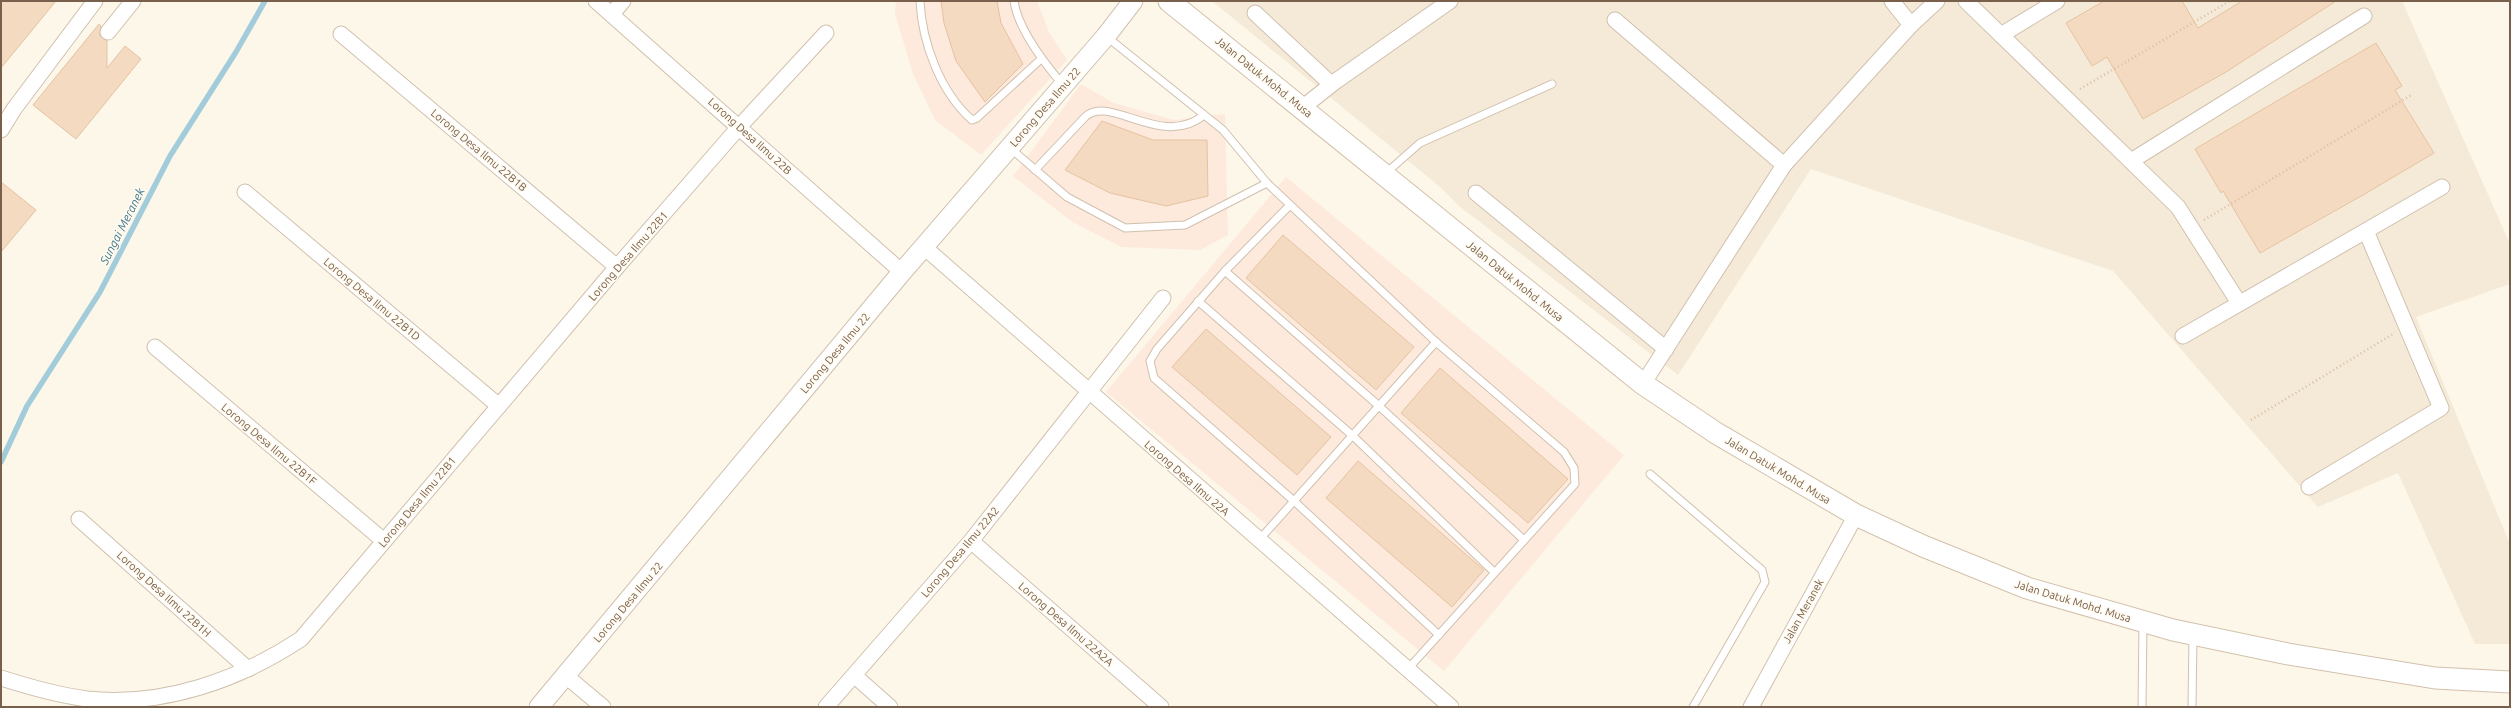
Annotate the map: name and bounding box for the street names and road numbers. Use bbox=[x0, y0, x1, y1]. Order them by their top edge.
street label: Jalan Datuk Mohd. Musa bbox=[1213, 34, 1315, 120]
street label: Lorong Desa Ilmu 22 bbox=[1007, 65, 1083, 149]
street label: Lorong Desa Ilmu 22B bbox=[706, 95, 794, 177]
street label: Lorong Desa Ilmu 22B1B bbox=[429, 106, 529, 194]
street label: Lorong Desa Ilmu 22B1 bbox=[586, 209, 670, 303]
street label: Jalan Datuk Mohd. Musa bbox=[1464, 238, 1566, 324]
street label: Lorong Desa Ilmu 22B1D bbox=[321, 255, 423, 343]
street label: Lorong Desa Ilmu 22 bbox=[798, 310, 872, 396]
street label: Lorong Desa Ilmu 22B1F bbox=[219, 401, 319, 487]
street label: Jalan Datuk Mohd. Musa bbox=[1723, 434, 1833, 506]
street label: Lorong Desa Ilmu 22A bbox=[1142, 438, 1232, 519]
street label: Lorong Desa Ilmu 22B1 bbox=[376, 454, 458, 550]
street label: Lorong Desa Ilmu 22A2 bbox=[919, 504, 1001, 600]
street label: Lorong Desa Ilmu 22B1H bbox=[115, 549, 213, 639]
street label: Lorong Desa Ilmu 22 bbox=[591, 559, 665, 645]
street label: Jalan Meranek bbox=[1780, 576, 1826, 645]
street label: Jalan Datuk Mohd. Musa bbox=[2014, 578, 2132, 624]
street label: Lorong Desa Ilmu 22A2A bbox=[1016, 580, 1116, 669]

